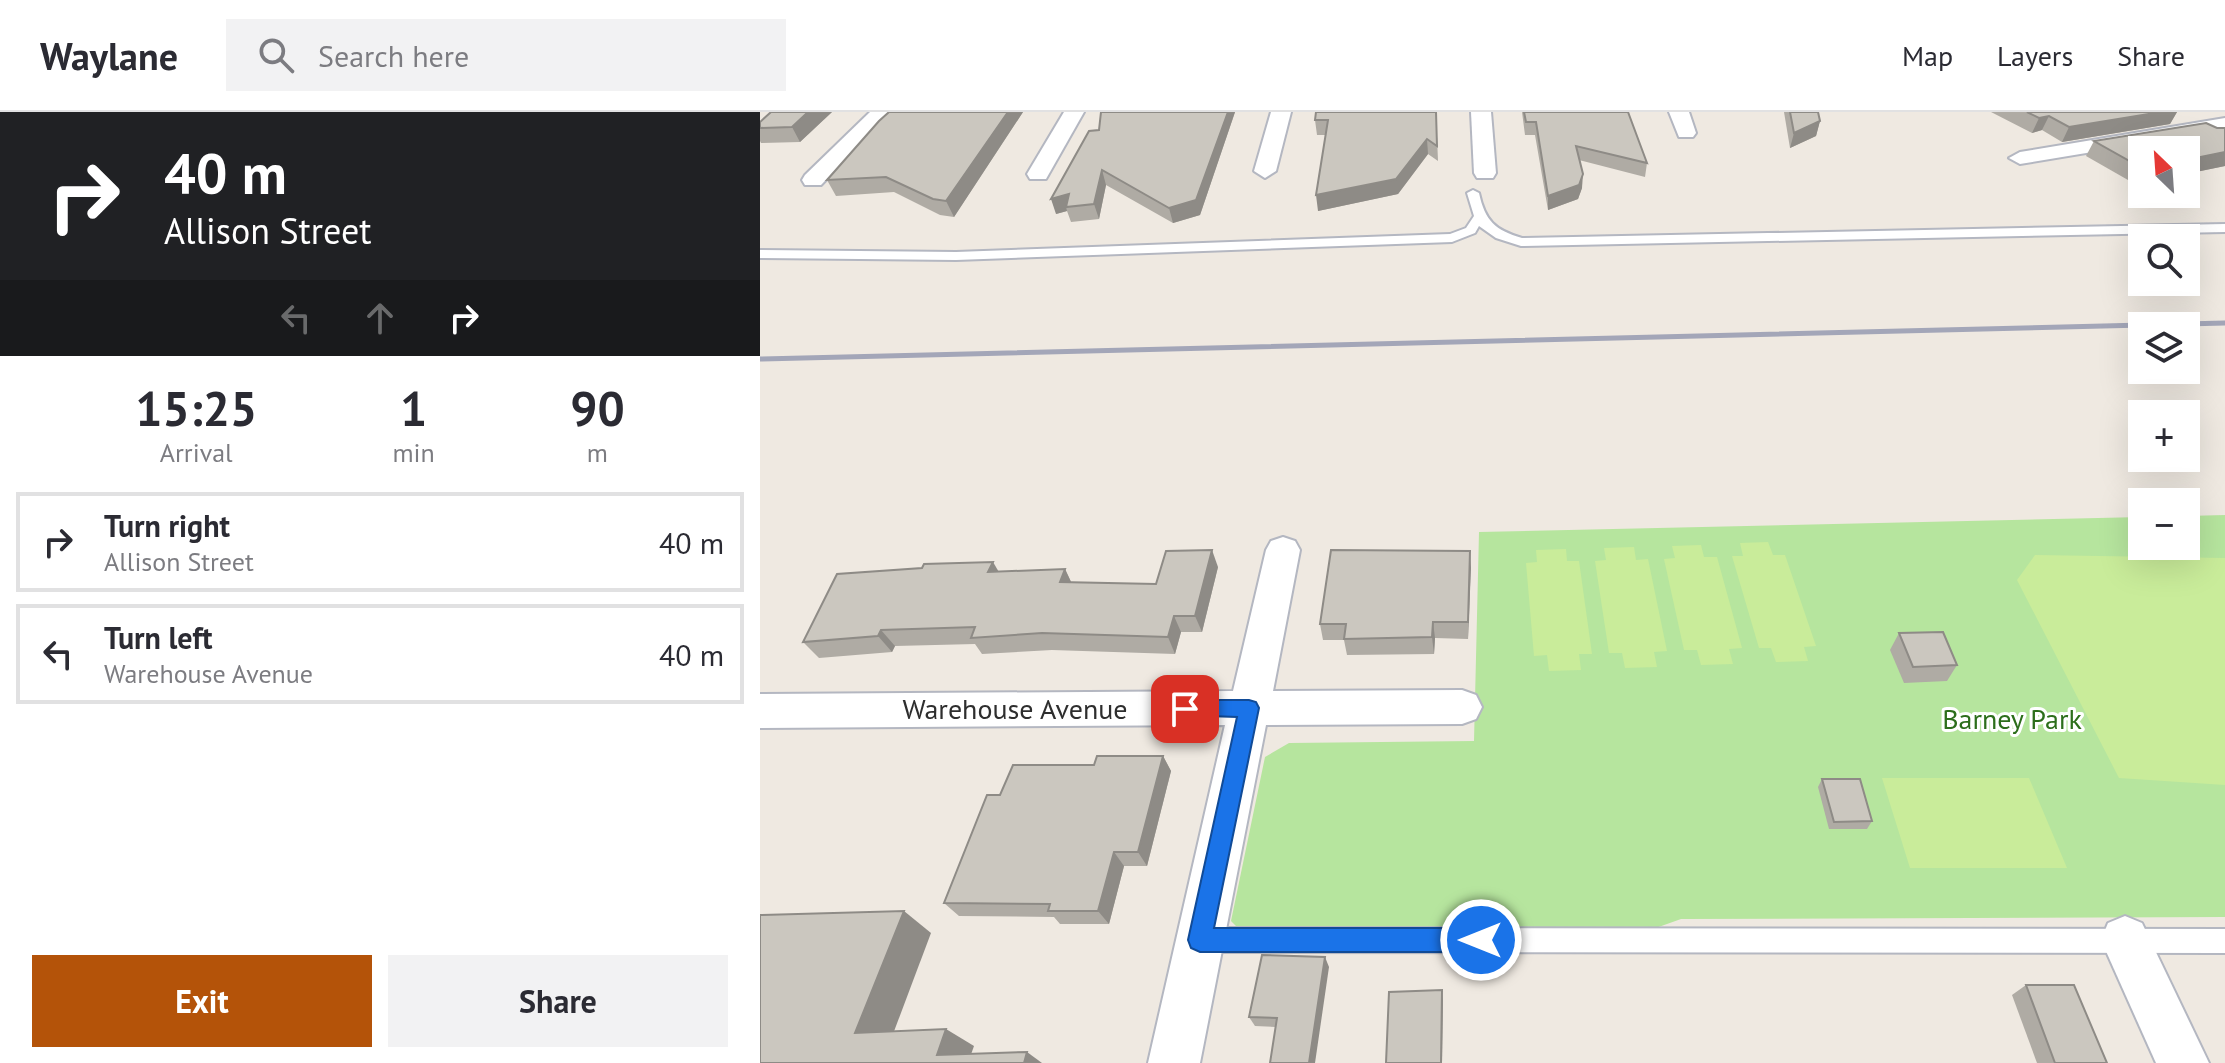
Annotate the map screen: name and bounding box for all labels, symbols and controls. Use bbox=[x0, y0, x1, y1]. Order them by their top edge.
search box bbox=[226, 19, 786, 91]
text: Waylane bbox=[40, 31, 178, 80]
icon: search bbox=[254, 33, 298, 77]
text: Search here bbox=[318, 36, 469, 75]
text: Map bbox=[1902, 37, 1953, 74]
text: Layers bbox=[1997, 37, 2073, 74]
text: Share bbox=[2117, 37, 2185, 74]
north arrow bbox=[2128, 136, 2200, 208]
map controls bbox=[2128, 136, 2200, 560]
text: 40 m bbox=[164, 137, 287, 209]
icon: right bbox=[32, 144, 136, 248]
text: Allison Street bbox=[164, 207, 371, 254]
button: search bbox=[2128, 224, 2200, 296]
icon: left bbox=[274, 296, 318, 340]
icon: ahead bbox=[358, 296, 402, 340]
icon: right bbox=[442, 296, 486, 340]
button: layers bbox=[2128, 312, 2200, 384]
text: 15:25 bbox=[135, 377, 257, 439]
text: 1 bbox=[400, 377, 427, 439]
text: 90 bbox=[570, 377, 625, 439]
button: + bbox=[2128, 400, 2200, 472]
text: Arrival bbox=[160, 436, 233, 469]
text: min bbox=[393, 436, 435, 469]
text: m bbox=[587, 436, 608, 469]
button: − bbox=[2128, 488, 2200, 560]
text: Turn right bbox=[104, 506, 230, 545]
icon: right bbox=[36, 520, 80, 564]
text: 40 m bbox=[659, 523, 724, 562]
text: Allison Street bbox=[104, 545, 254, 578]
text: Turn left bbox=[104, 618, 212, 657]
icon: left bbox=[36, 632, 80, 676]
text: 40 m bbox=[659, 635, 724, 674]
text: Warehouse Avenue bbox=[104, 657, 313, 690]
pin bbox=[1151, 675, 1219, 743]
icon: arrive bbox=[1163, 687, 1207, 731]
street label: Warehouse Avenue bbox=[902, 690, 1128, 727]
park label: Barney Park bbox=[1942, 700, 2082, 737]
position arrow bbox=[1439, 898, 1523, 982]
button: Exit bbox=[32, 955, 372, 1047]
button: Share bbox=[388, 955, 728, 1047]

